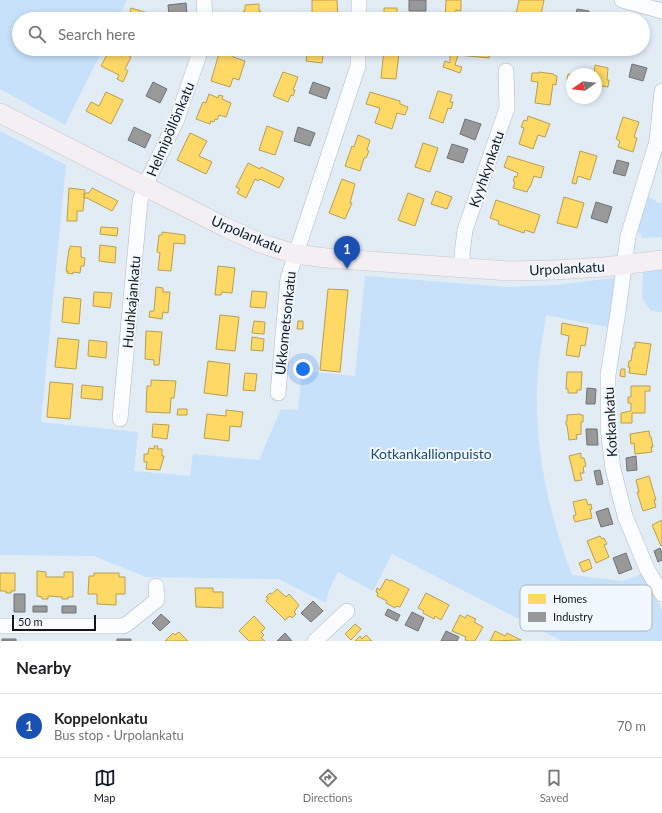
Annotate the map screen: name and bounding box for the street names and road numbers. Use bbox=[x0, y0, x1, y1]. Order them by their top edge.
street label: Helmipöllönkatu bbox=[142, 79, 198, 179]
street label: Kyyhkynkatu bbox=[465, 129, 507, 209]
street label: Urpolankatu bbox=[209, 211, 285, 257]
street label: Huuhkajankatu bbox=[118, 255, 144, 349]
street label: Urpolankatu bbox=[529, 258, 605, 278]
street label: Ukkometsonkatu bbox=[271, 270, 299, 376]
street label: Kotkankatu bbox=[600, 386, 620, 458]

